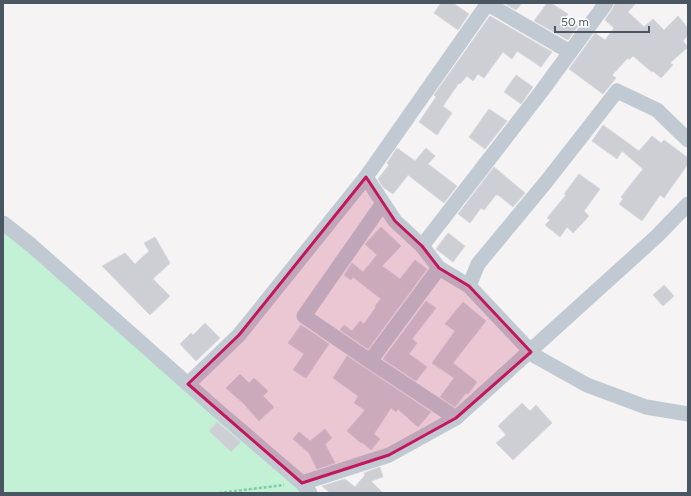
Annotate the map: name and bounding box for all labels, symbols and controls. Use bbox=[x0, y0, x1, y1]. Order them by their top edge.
scale bar bbox=[555, 8, 649, 34]
text: 50 m bbox=[561, 15, 589, 29]

